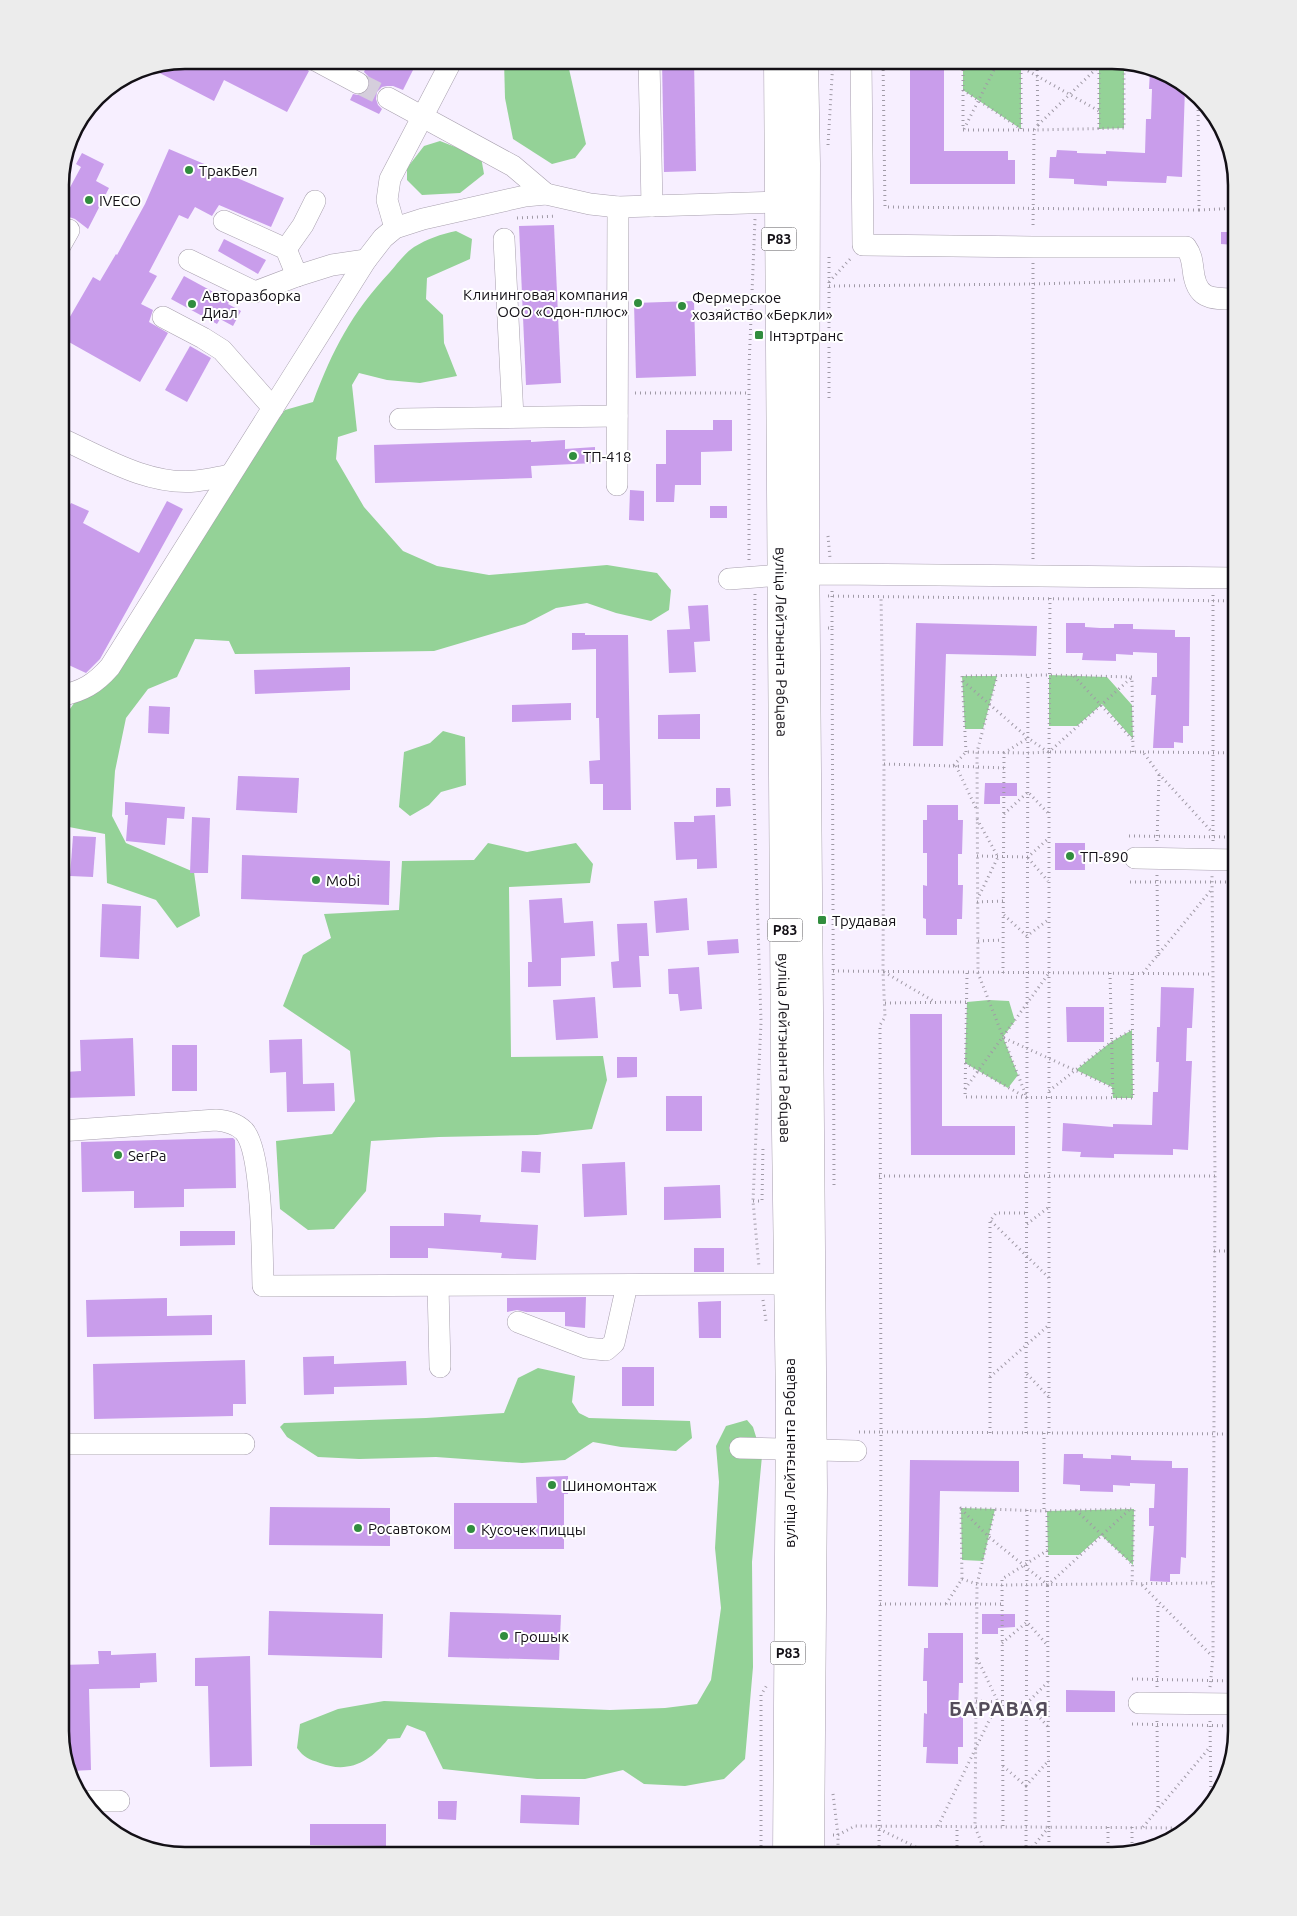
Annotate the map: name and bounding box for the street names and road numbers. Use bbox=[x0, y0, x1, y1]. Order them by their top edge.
road number: Р83 bbox=[762, 228, 796, 250]
street label: вуліца Лейтэнанта Рабцава bbox=[773, 547, 791, 737]
road number: Р83 bbox=[768, 918, 802, 942]
street label: вуліца Лейтэнанта Рабцава bbox=[776, 953, 795, 1143]
street label: вуліца Лейтэнанта Рабцава bbox=[781, 1358, 798, 1548]
road number: Р83 bbox=[770, 1642, 806, 1665]

